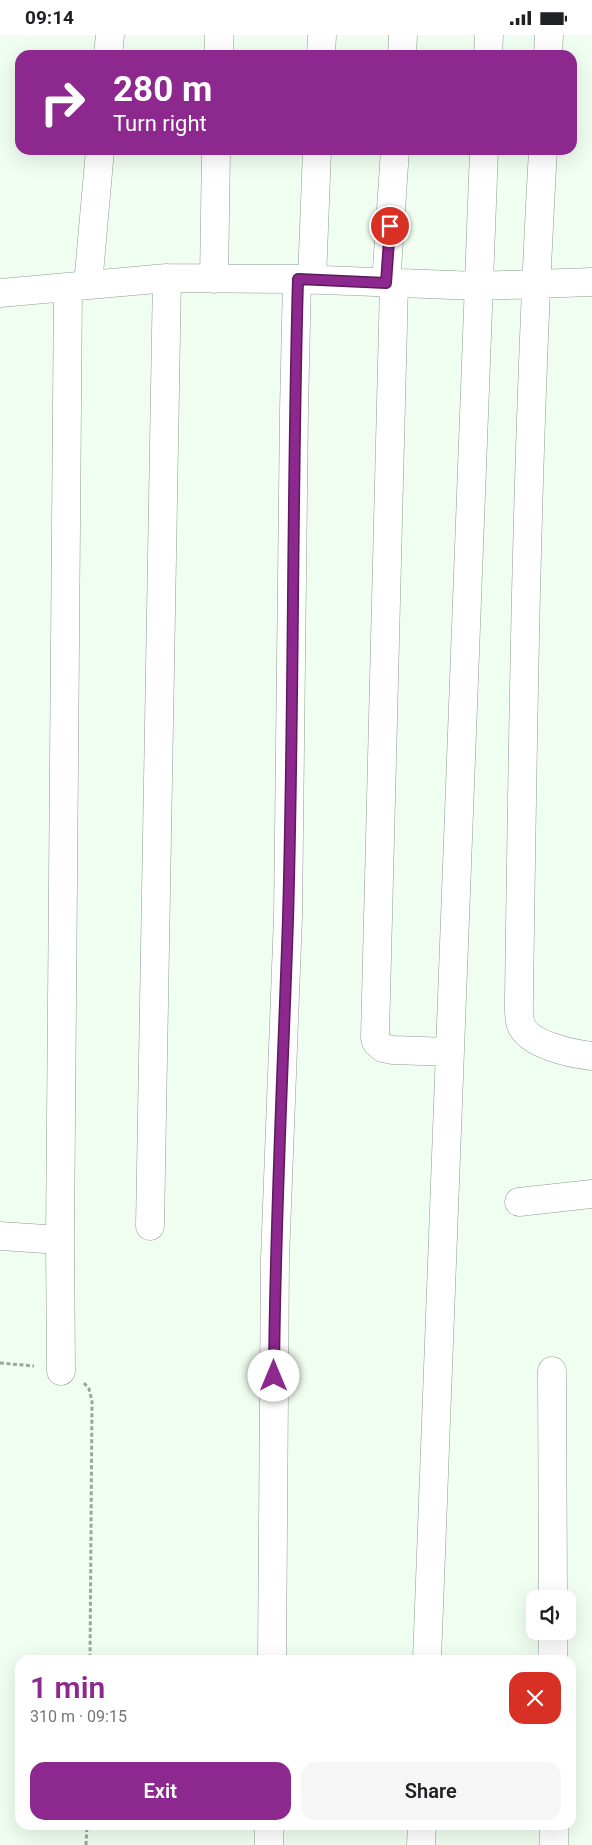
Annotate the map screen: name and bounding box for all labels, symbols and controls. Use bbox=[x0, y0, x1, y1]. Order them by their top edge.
text: 09:14 bbox=[25, 6, 74, 29]
text: 280 m bbox=[113, 69, 212, 110]
icon: right bbox=[30, 70, 95, 135]
text: Turn right bbox=[113, 111, 207, 136]
pin bbox=[369, 205, 411, 247]
icon: arrive bbox=[376, 212, 404, 240]
position arrow bbox=[247, 1349, 299, 1401]
map controls bbox=[526, 1590, 576, 1640]
button: sound bbox=[526, 1590, 576, 1640]
text: 1 min bbox=[30, 1670, 105, 1705]
button: close bbox=[509, 1672, 561, 1724]
text: 310 m · 09:15 bbox=[30, 1707, 127, 1726]
button: Exit bbox=[30, 1762, 291, 1820]
button: Share bbox=[301, 1762, 561, 1820]

